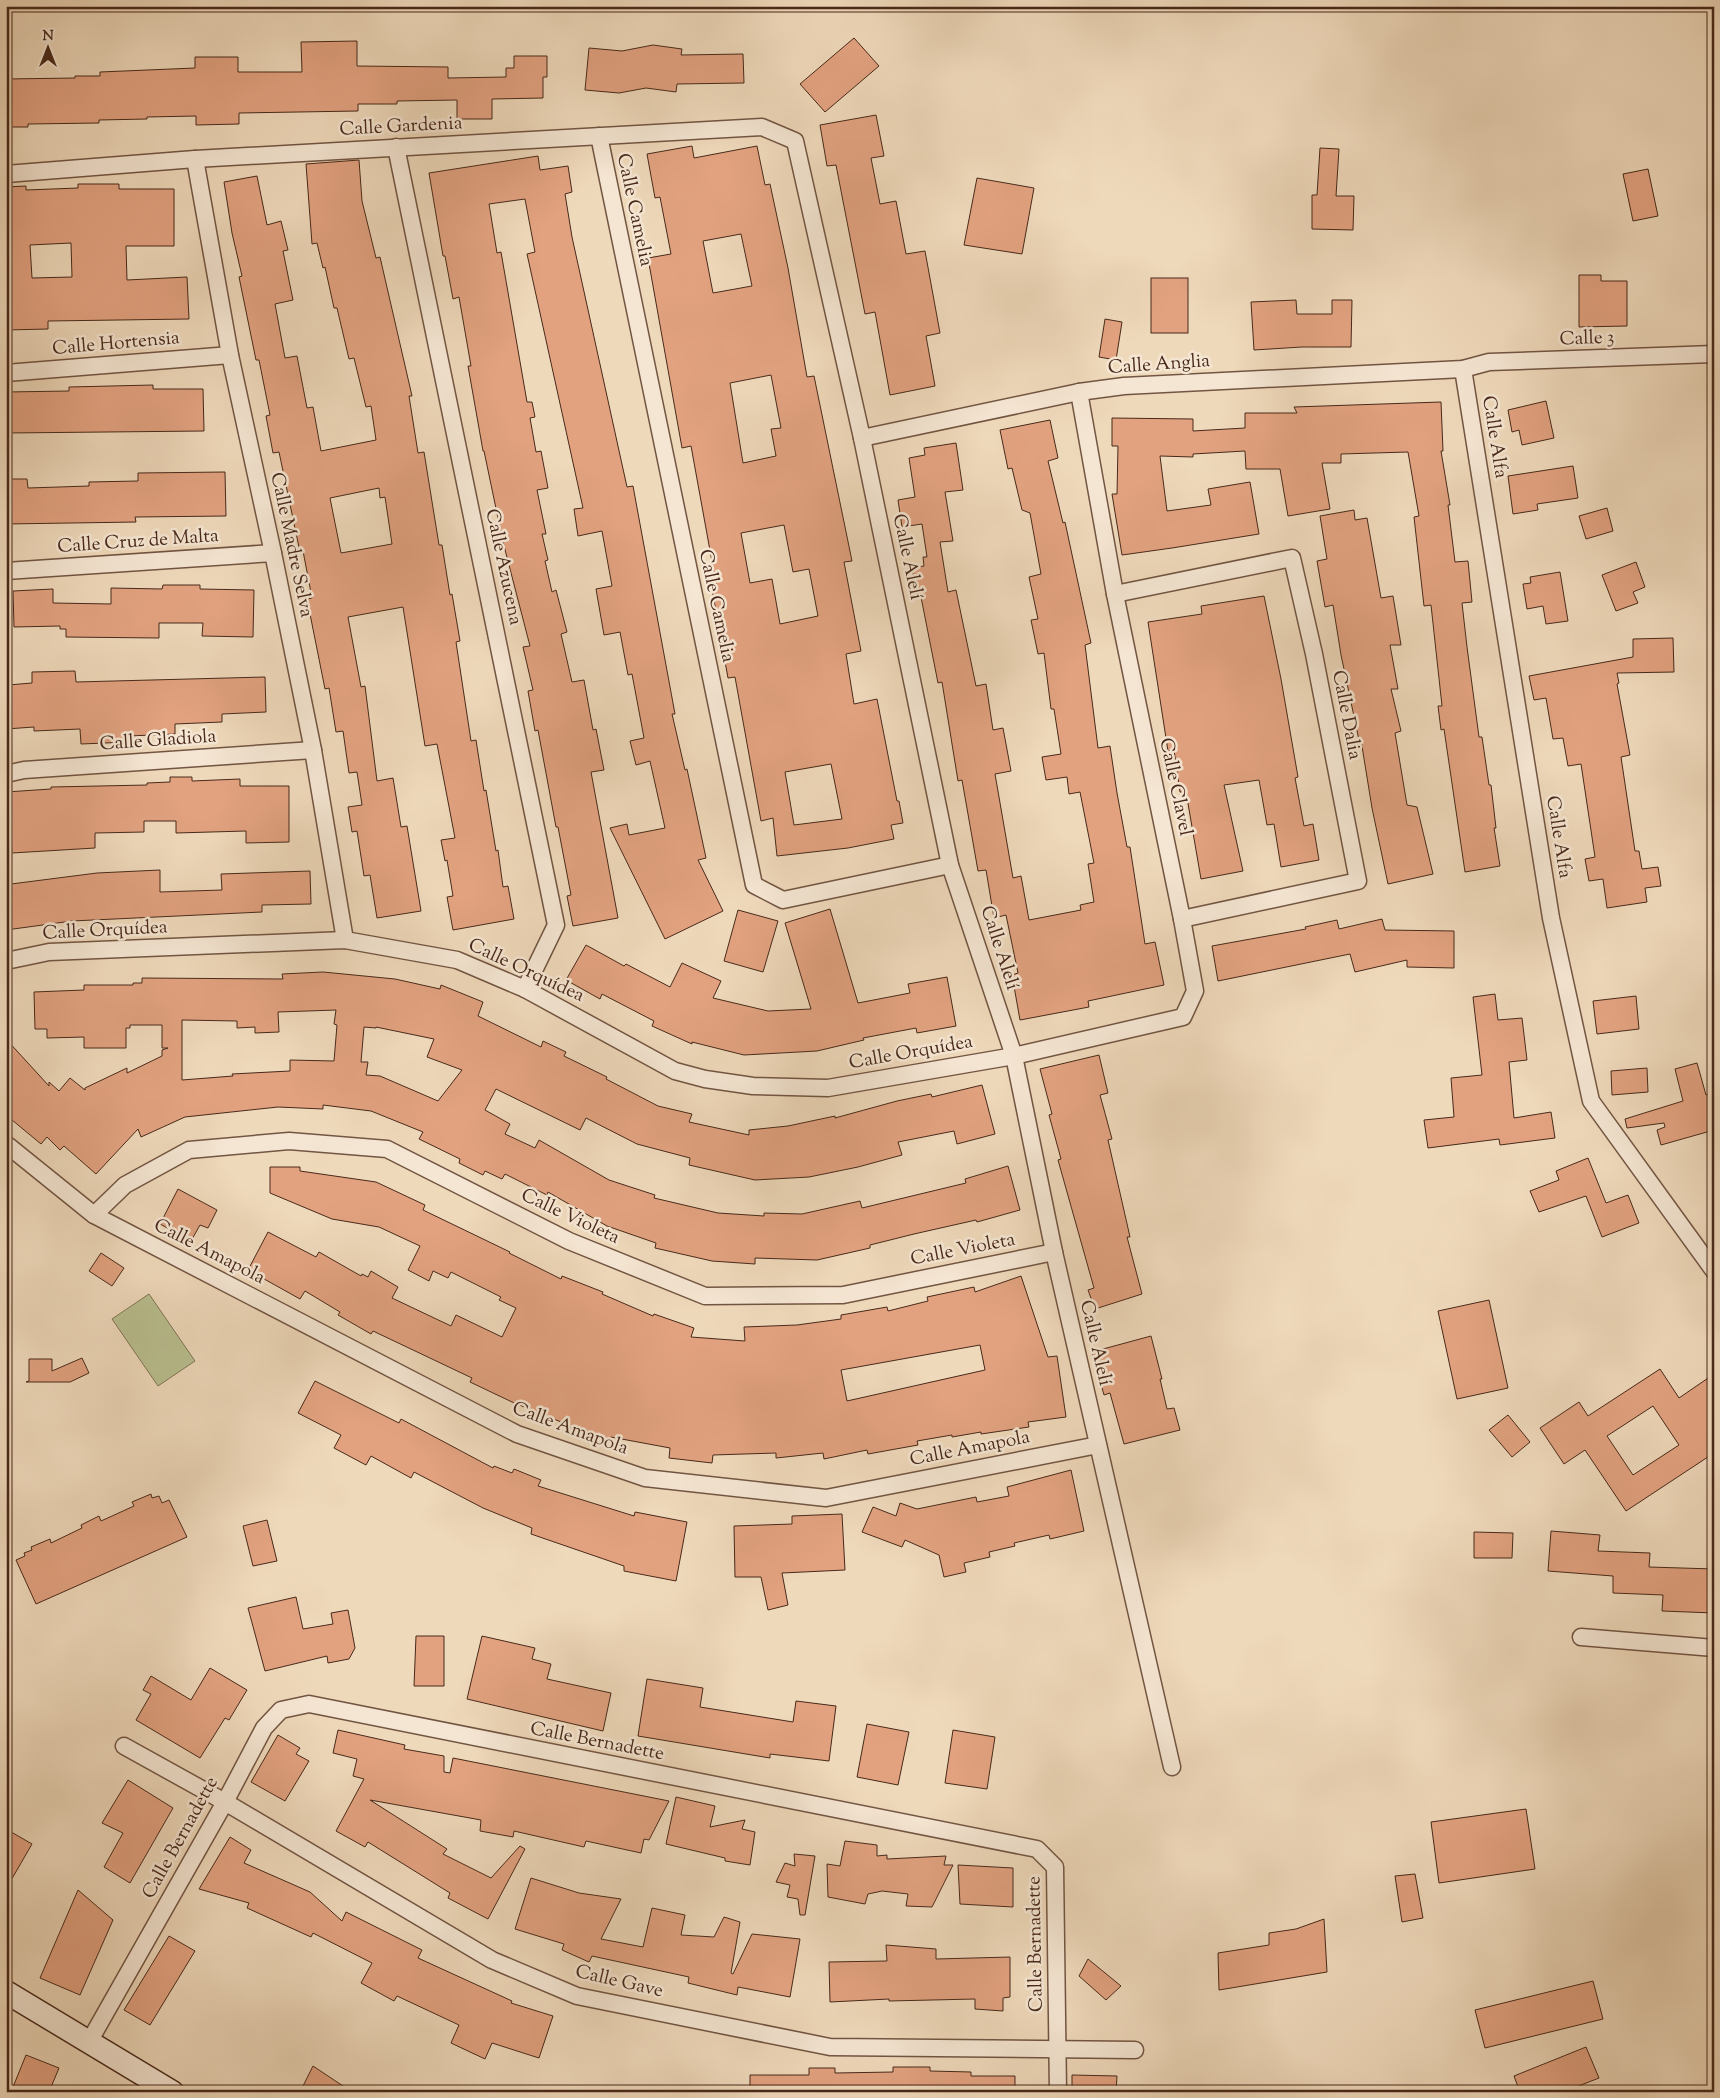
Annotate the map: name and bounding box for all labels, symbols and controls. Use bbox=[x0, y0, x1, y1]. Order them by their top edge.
north arrow bbox=[22, 22, 72, 72]
text: N bbox=[42, 27, 54, 47]
street label: Calle Gardenia bbox=[339, 110, 463, 144]
street label: Calle Camelia bbox=[609, 151, 659, 269]
street label: Calle Hortensia bbox=[51, 325, 181, 363]
street label: Calle 3 bbox=[1559, 325, 1615, 353]
street label: Calle Anglia bbox=[1107, 348, 1211, 382]
street label: Calle Alfa bbox=[1474, 394, 1514, 480]
street label: Calle Madre Selva bbox=[262, 470, 320, 620]
street label: Calle Azucena bbox=[478, 506, 529, 628]
street label: Calle Alelí bbox=[885, 512, 929, 602]
street label: Calle Cruz de Malta bbox=[56, 523, 220, 561]
street label: Calle Camelia bbox=[691, 547, 741, 665]
street label: Calle Dalia bbox=[1324, 668, 1368, 762]
street label: Calle Gladiola bbox=[99, 723, 217, 759]
street label: Calle Clavel bbox=[1151, 735, 1199, 839]
street label: Calle Alfa bbox=[1538, 794, 1578, 880]
street label: Calle Alelí bbox=[973, 902, 1025, 994]
street label: Calle Orquídea bbox=[42, 914, 168, 948]
street label: Calle Orquídea bbox=[464, 932, 589, 1010]
street label: Calle Orquídea bbox=[847, 1029, 975, 1077]
street label: Calle Violeta bbox=[516, 1182, 624, 1252]
street label: Calle Amapola bbox=[149, 1212, 270, 1292]
street label: Calle Violeta bbox=[908, 1227, 1018, 1273]
street label: Calle Alelí bbox=[1072, 1298, 1118, 1388]
street label: Calle Amapola bbox=[508, 1395, 632, 1463]
street label: Calle Amapola bbox=[908, 1424, 1033, 1474]
street label: Calle Bernadette bbox=[528, 1716, 666, 1768]
street label: Calle Bernadette bbox=[136, 1772, 226, 1904]
street label: Calle Bernadette bbox=[1021, 1876, 1051, 2012]
street label: Calle Gave bbox=[572, 1959, 666, 2005]

